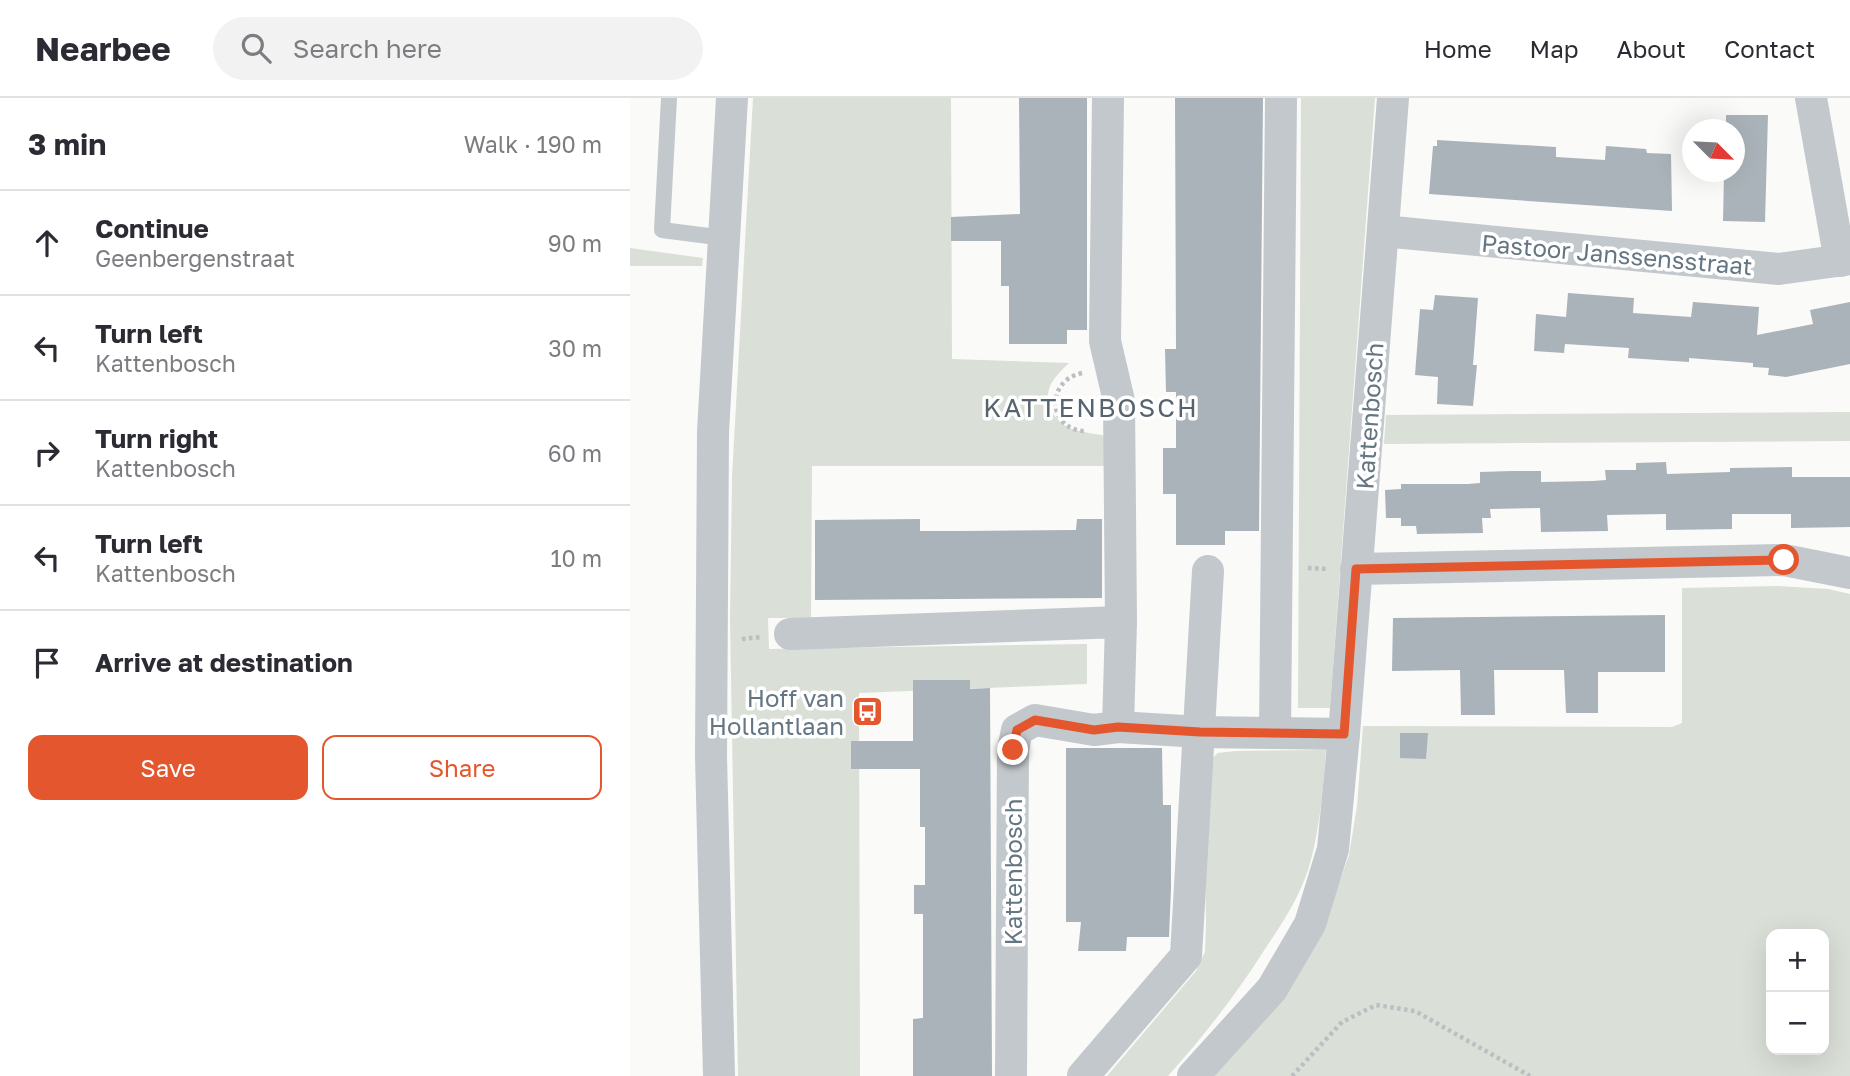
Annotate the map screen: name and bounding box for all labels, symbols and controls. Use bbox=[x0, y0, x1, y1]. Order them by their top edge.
search box bbox=[213, 17, 703, 80]
text: Nearbee bbox=[35, 29, 171, 68]
icon: search bbox=[237, 29, 275, 67]
text: Search here bbox=[293, 33, 442, 64]
text: Home bbox=[1424, 34, 1492, 63]
text: Map bbox=[1530, 34, 1579, 63]
text: About bbox=[1617, 34, 1686, 63]
text: Contact bbox=[1724, 34, 1815, 63]
north arrow bbox=[1682, 119, 1745, 182]
text: 3 min bbox=[28, 126, 106, 162]
text: Walk · 190 m bbox=[464, 130, 602, 158]
text: Continue bbox=[95, 213, 209, 244]
icon: ahead bbox=[28, 224, 66, 262]
street label: Pastoor Janssensstraat bbox=[1480, 228, 1754, 280]
text: 90 m bbox=[548, 229, 602, 257]
text: Geenbergenstraat bbox=[95, 244, 295, 272]
text: Turn left bbox=[95, 318, 203, 349]
icon: left bbox=[28, 329, 66, 367]
text: 30 m bbox=[548, 334, 602, 362]
street label: Kattenbosch bbox=[1349, 342, 1389, 490]
text: Kattenbosch bbox=[95, 349, 236, 377]
district label: KATTENBOSCH bbox=[983, 392, 1199, 423]
text: Turn right bbox=[95, 423, 218, 454]
icon: right bbox=[28, 434, 66, 472]
text: 60 m bbox=[548, 439, 602, 467]
text: Kattenbosch bbox=[95, 454, 236, 482]
text: Turn left bbox=[95, 528, 203, 559]
icon: left bbox=[28, 539, 66, 577]
text: 10 m bbox=[550, 544, 602, 572]
route start bbox=[1768, 544, 1799, 575]
text: Kattenbosch bbox=[95, 559, 236, 587]
icon: arrive bbox=[28, 644, 66, 682]
text: Arrive at destination bbox=[95, 647, 353, 678]
place label: Hoff van Hollantlaan bbox=[709, 683, 844, 740]
bus stop icon: Hoff van Hollantlaan bbox=[850, 694, 884, 728]
route end bbox=[997, 734, 1028, 765]
button: Save bbox=[28, 735, 308, 800]
button: Share bbox=[322, 735, 602, 800]
street label: Kattenbosch bbox=[998, 799, 1027, 946]
map controls bbox=[1766, 929, 1829, 1055]
button: + bbox=[1766, 929, 1829, 992]
button: − bbox=[1766, 992, 1829, 1055]

